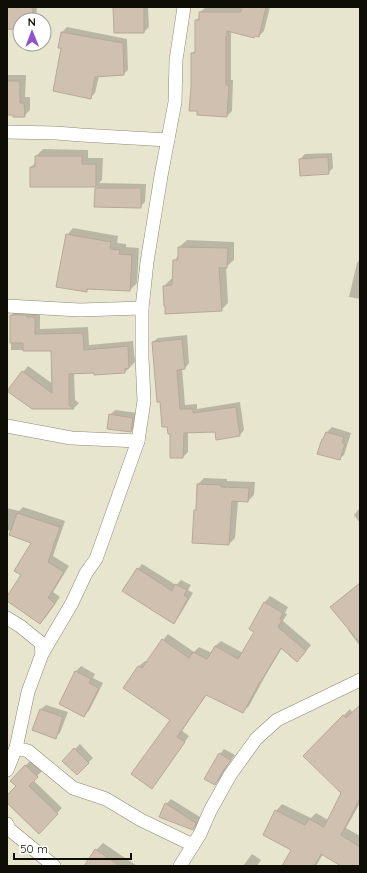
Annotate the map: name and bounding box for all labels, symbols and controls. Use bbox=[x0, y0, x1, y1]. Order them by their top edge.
north arrow bbox=[12, 12, 52, 52]
text: N bbox=[28, 15, 36, 29]
scale bar bbox=[14, 835, 131, 861]
text: 50 m bbox=[20, 841, 48, 856]

